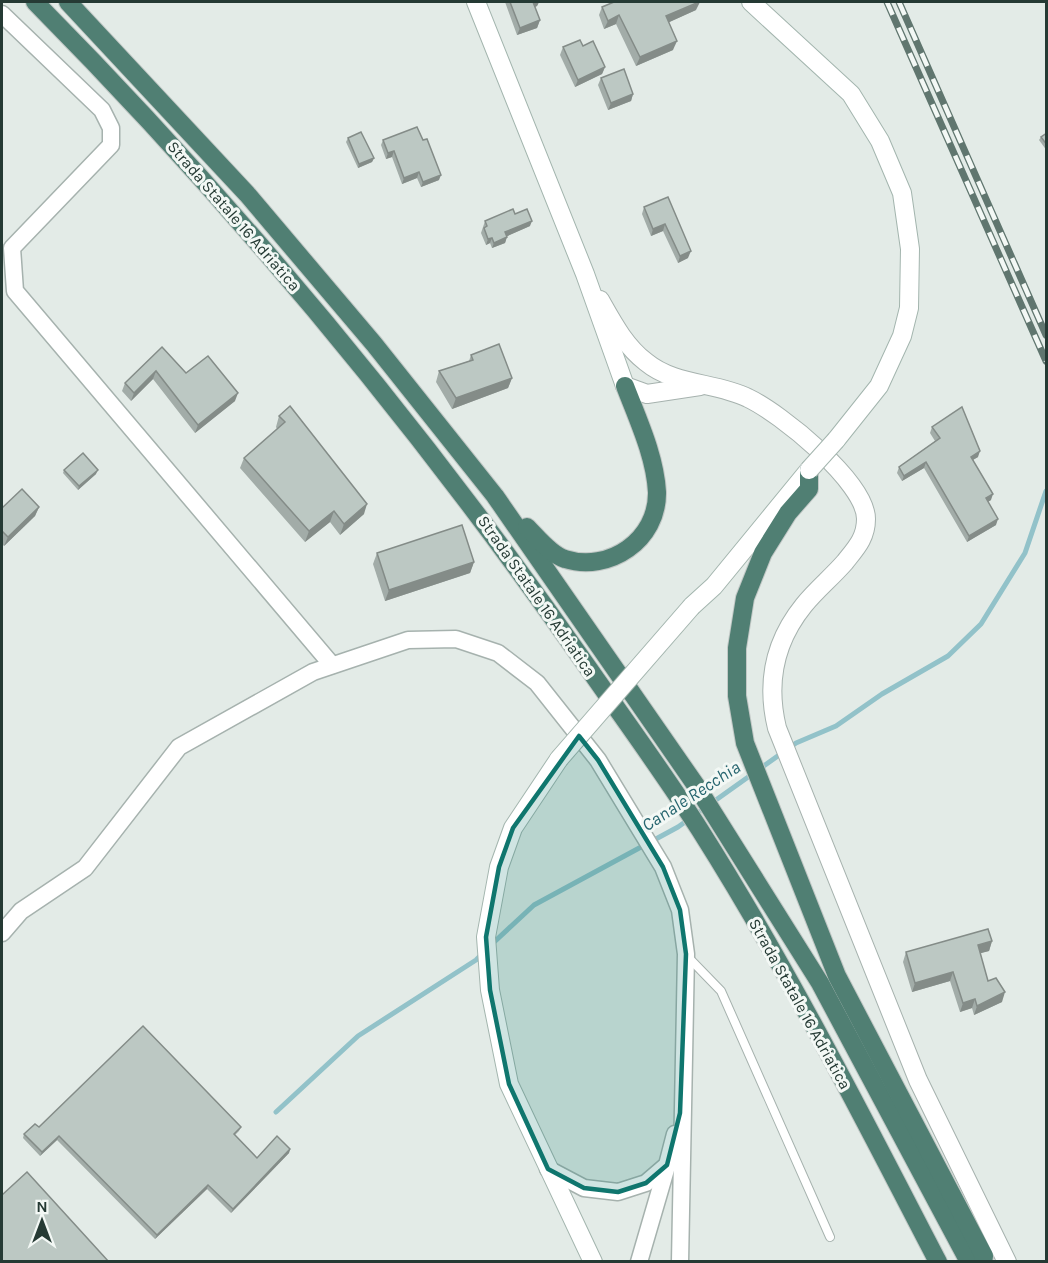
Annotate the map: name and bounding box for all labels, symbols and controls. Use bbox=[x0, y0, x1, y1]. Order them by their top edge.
street label: Strada Statale 16 Adriatica bbox=[164, 137, 304, 295]
street label: Strada Statale 16 Adriatica bbox=[474, 512, 600, 680]
water label: Canale Recchia bbox=[638, 756, 744, 836]
street label: Strada Statale 16 Adriatica bbox=[745, 915, 855, 1093]
north arrow bbox=[12, 1191, 72, 1251]
text: N bbox=[36, 1197, 48, 1216]

